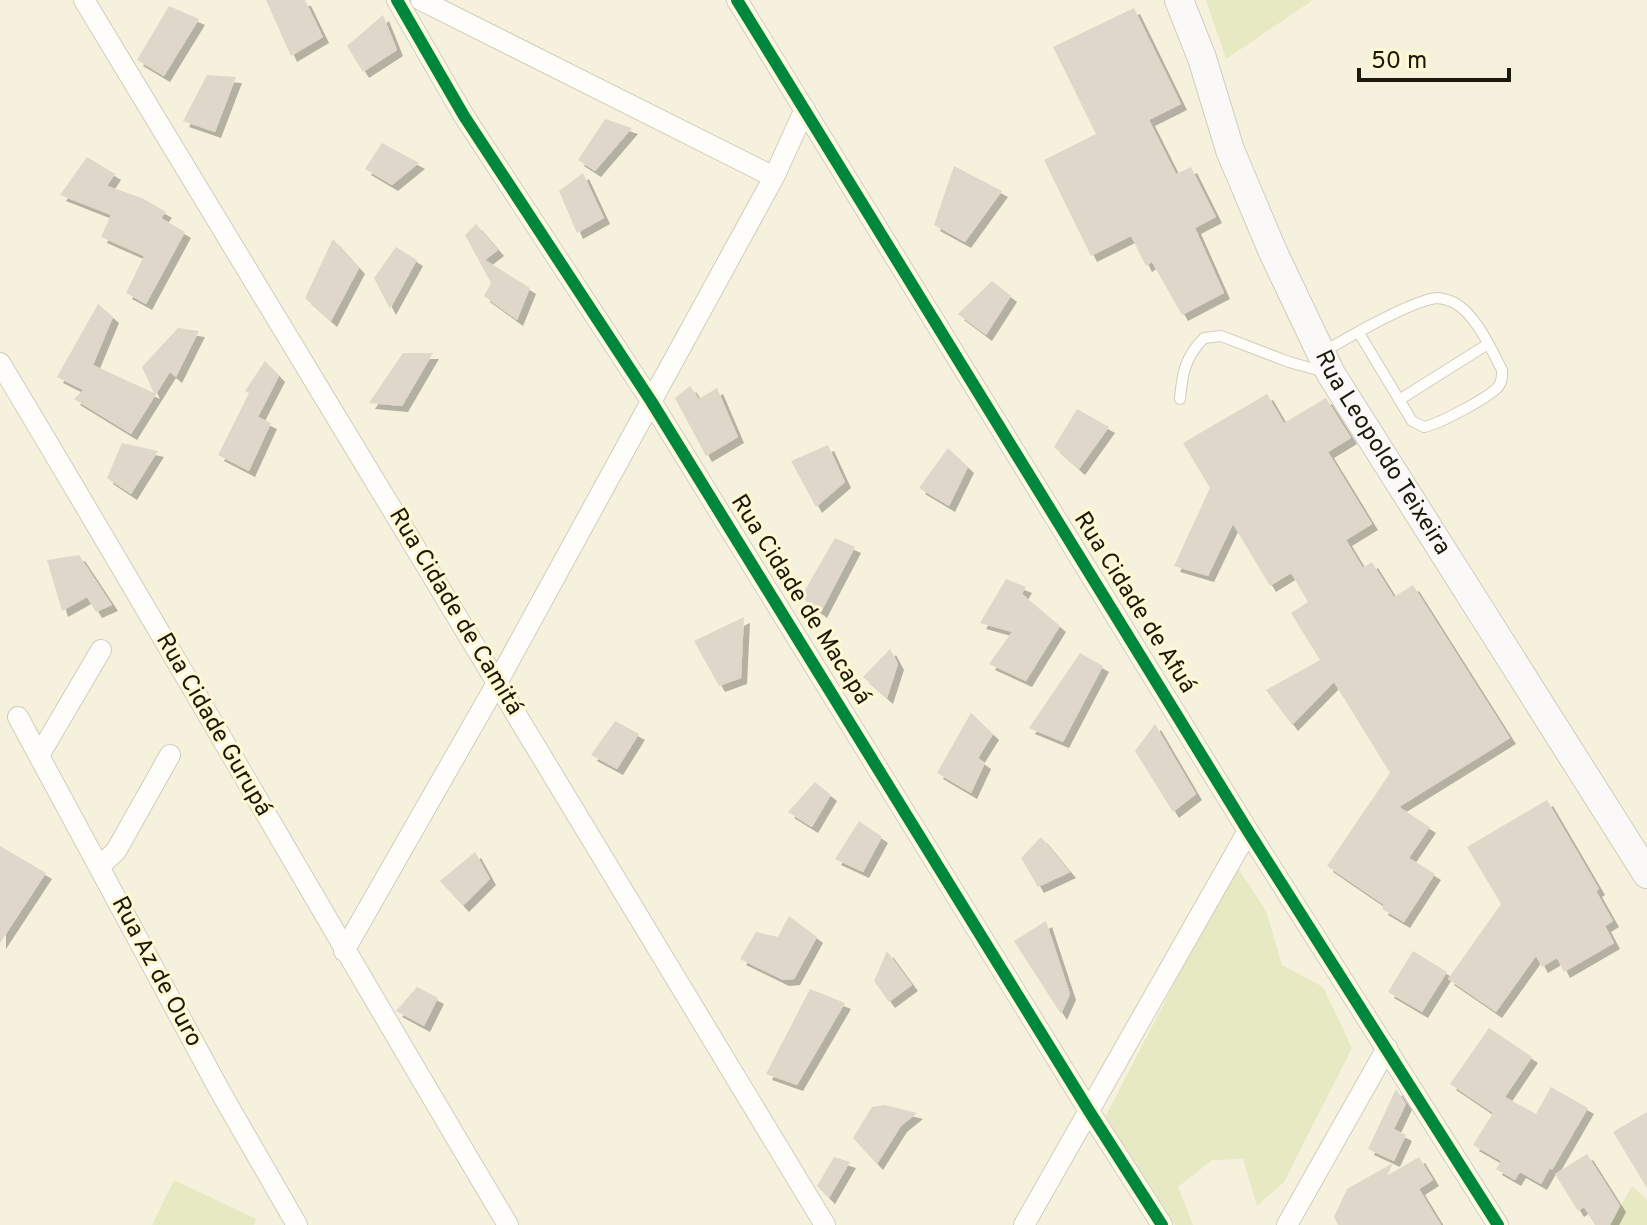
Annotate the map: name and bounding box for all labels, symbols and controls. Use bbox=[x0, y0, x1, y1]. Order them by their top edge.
scale bar bbox=[1359, 32, 1509, 82]
text: 50 m bbox=[1371, 47, 1427, 77]
street label: Rua Leopoldo Teixeira bbox=[1307, 346, 1457, 561]
street label: Rua Cidade de Macapá bbox=[723, 489, 877, 711]
street label: Rua Cidade de Camitá bbox=[381, 503, 529, 721]
street label: Rua Cidade de Afuá bbox=[1066, 507, 1202, 699]
street label: Rua Cidade Gurupá bbox=[148, 628, 278, 822]
street label: Rua Az de Ouro bbox=[104, 892, 208, 1052]

